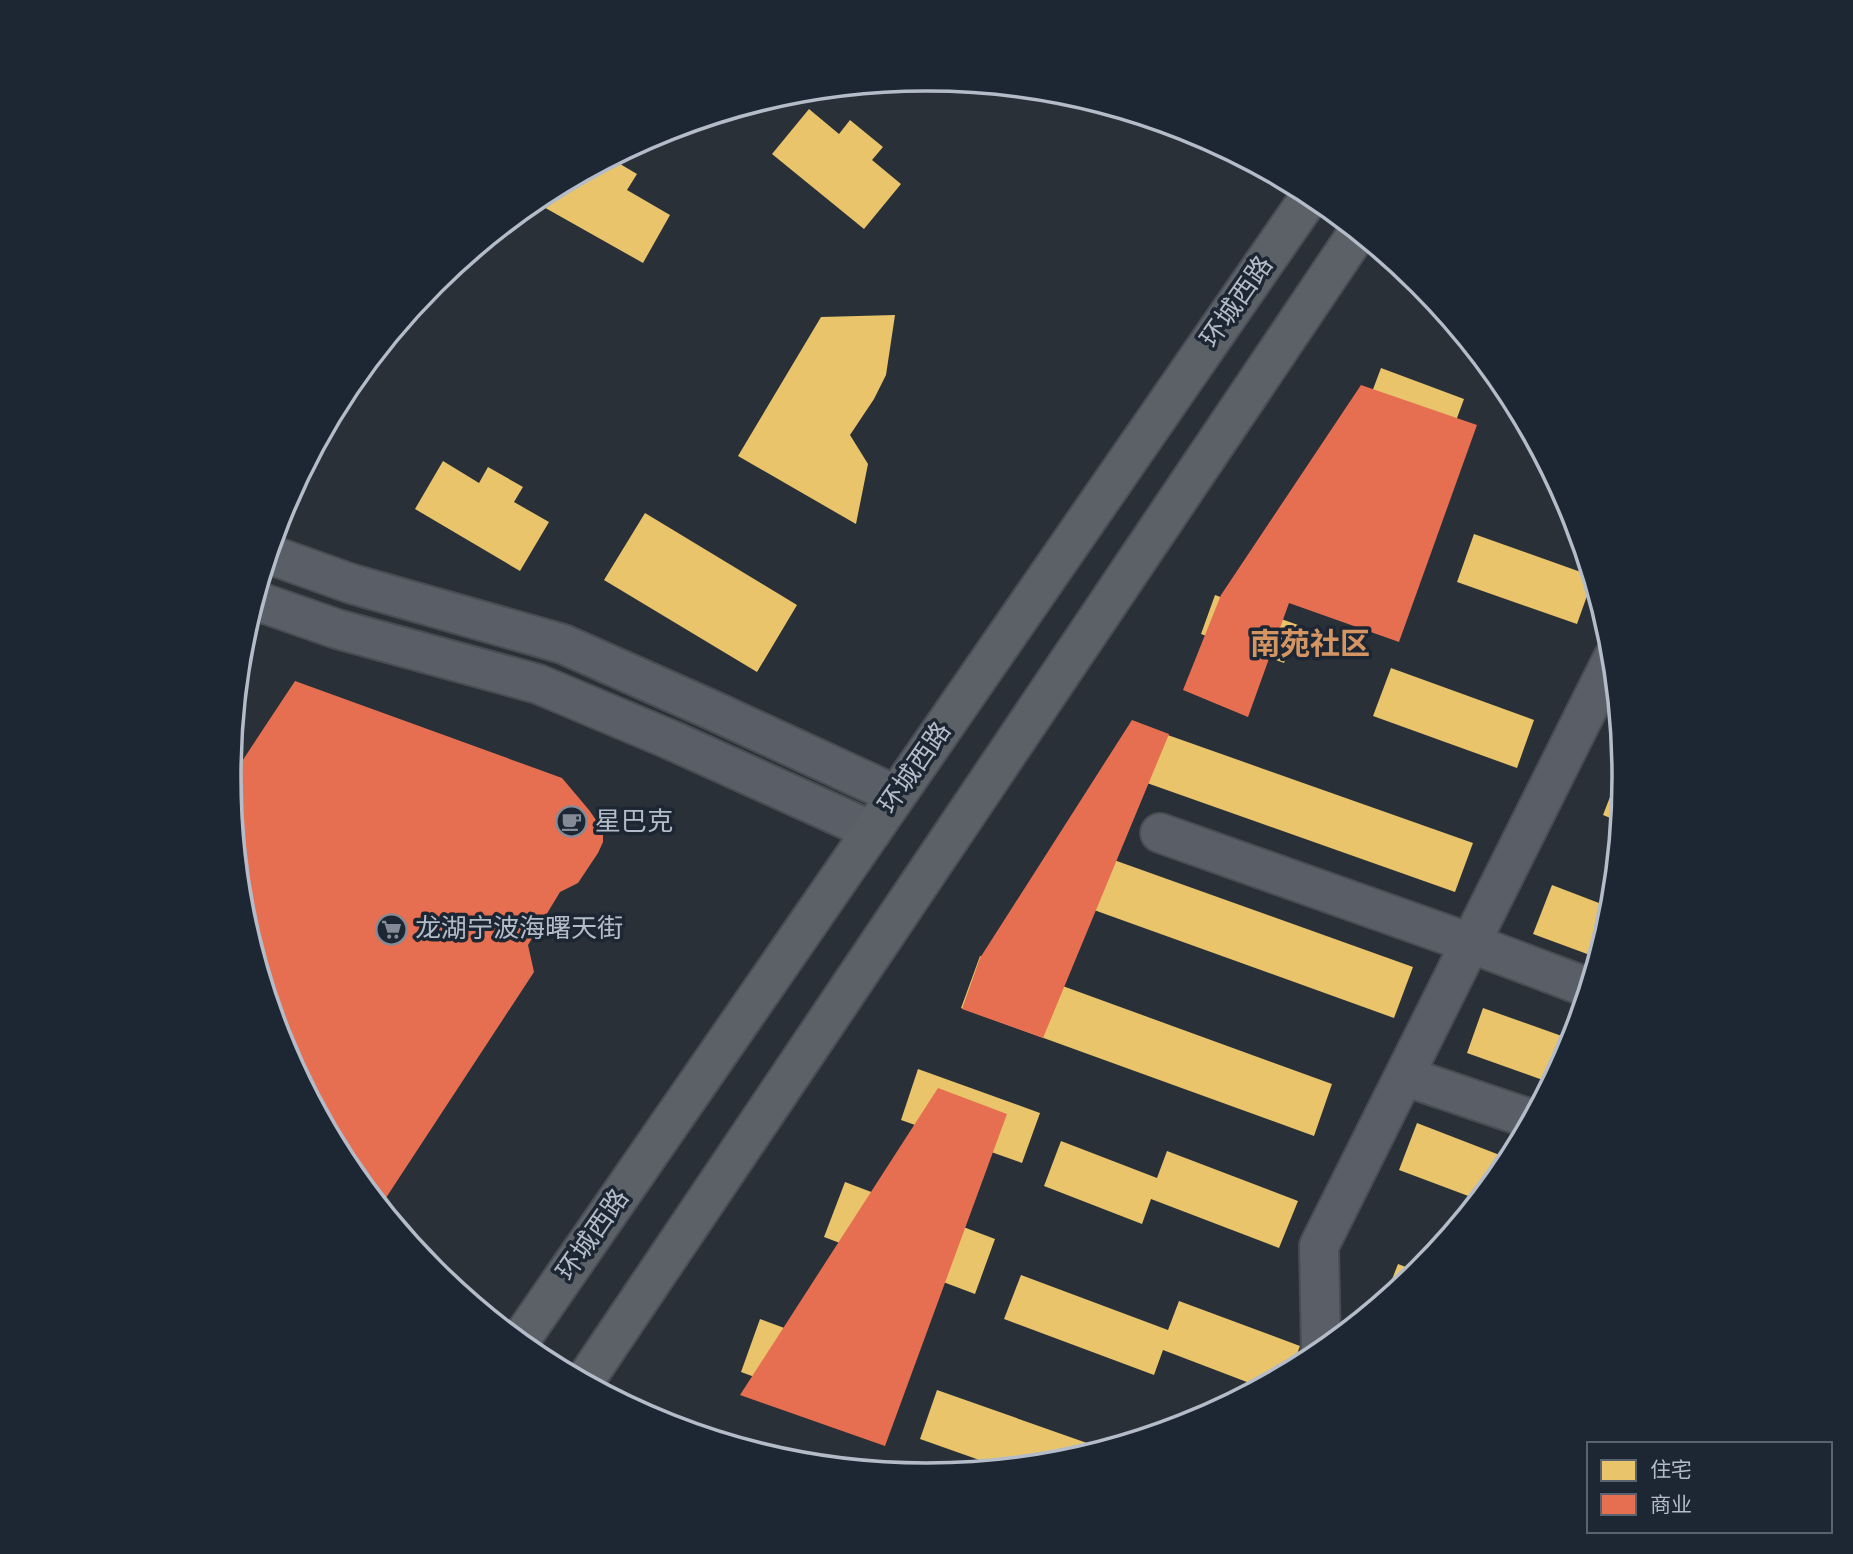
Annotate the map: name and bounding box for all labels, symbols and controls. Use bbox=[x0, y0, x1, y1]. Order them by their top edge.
street label: 环城西路 bbox=[1194, 250, 1280, 354]
district label: 南苑社区 bbox=[1250, 626, 1370, 663]
street label: 环城西路 bbox=[872, 716, 958, 820]
cafe icon: 星巴克 bbox=[555, 805, 589, 839]
place label: 星巴克 bbox=[595, 806, 673, 838]
supermarket icon: 龙湖宁波海曙天街 bbox=[375, 912, 409, 946]
place label: 龙湖宁波海曙天街 bbox=[415, 913, 623, 945]
street label: 环城西路 bbox=[550, 1183, 636, 1287]
legend bbox=[1587, 1442, 1832, 1533]
text: 住宅 bbox=[1650, 1457, 1692, 1483]
text: 商业 bbox=[1650, 1492, 1692, 1518]

